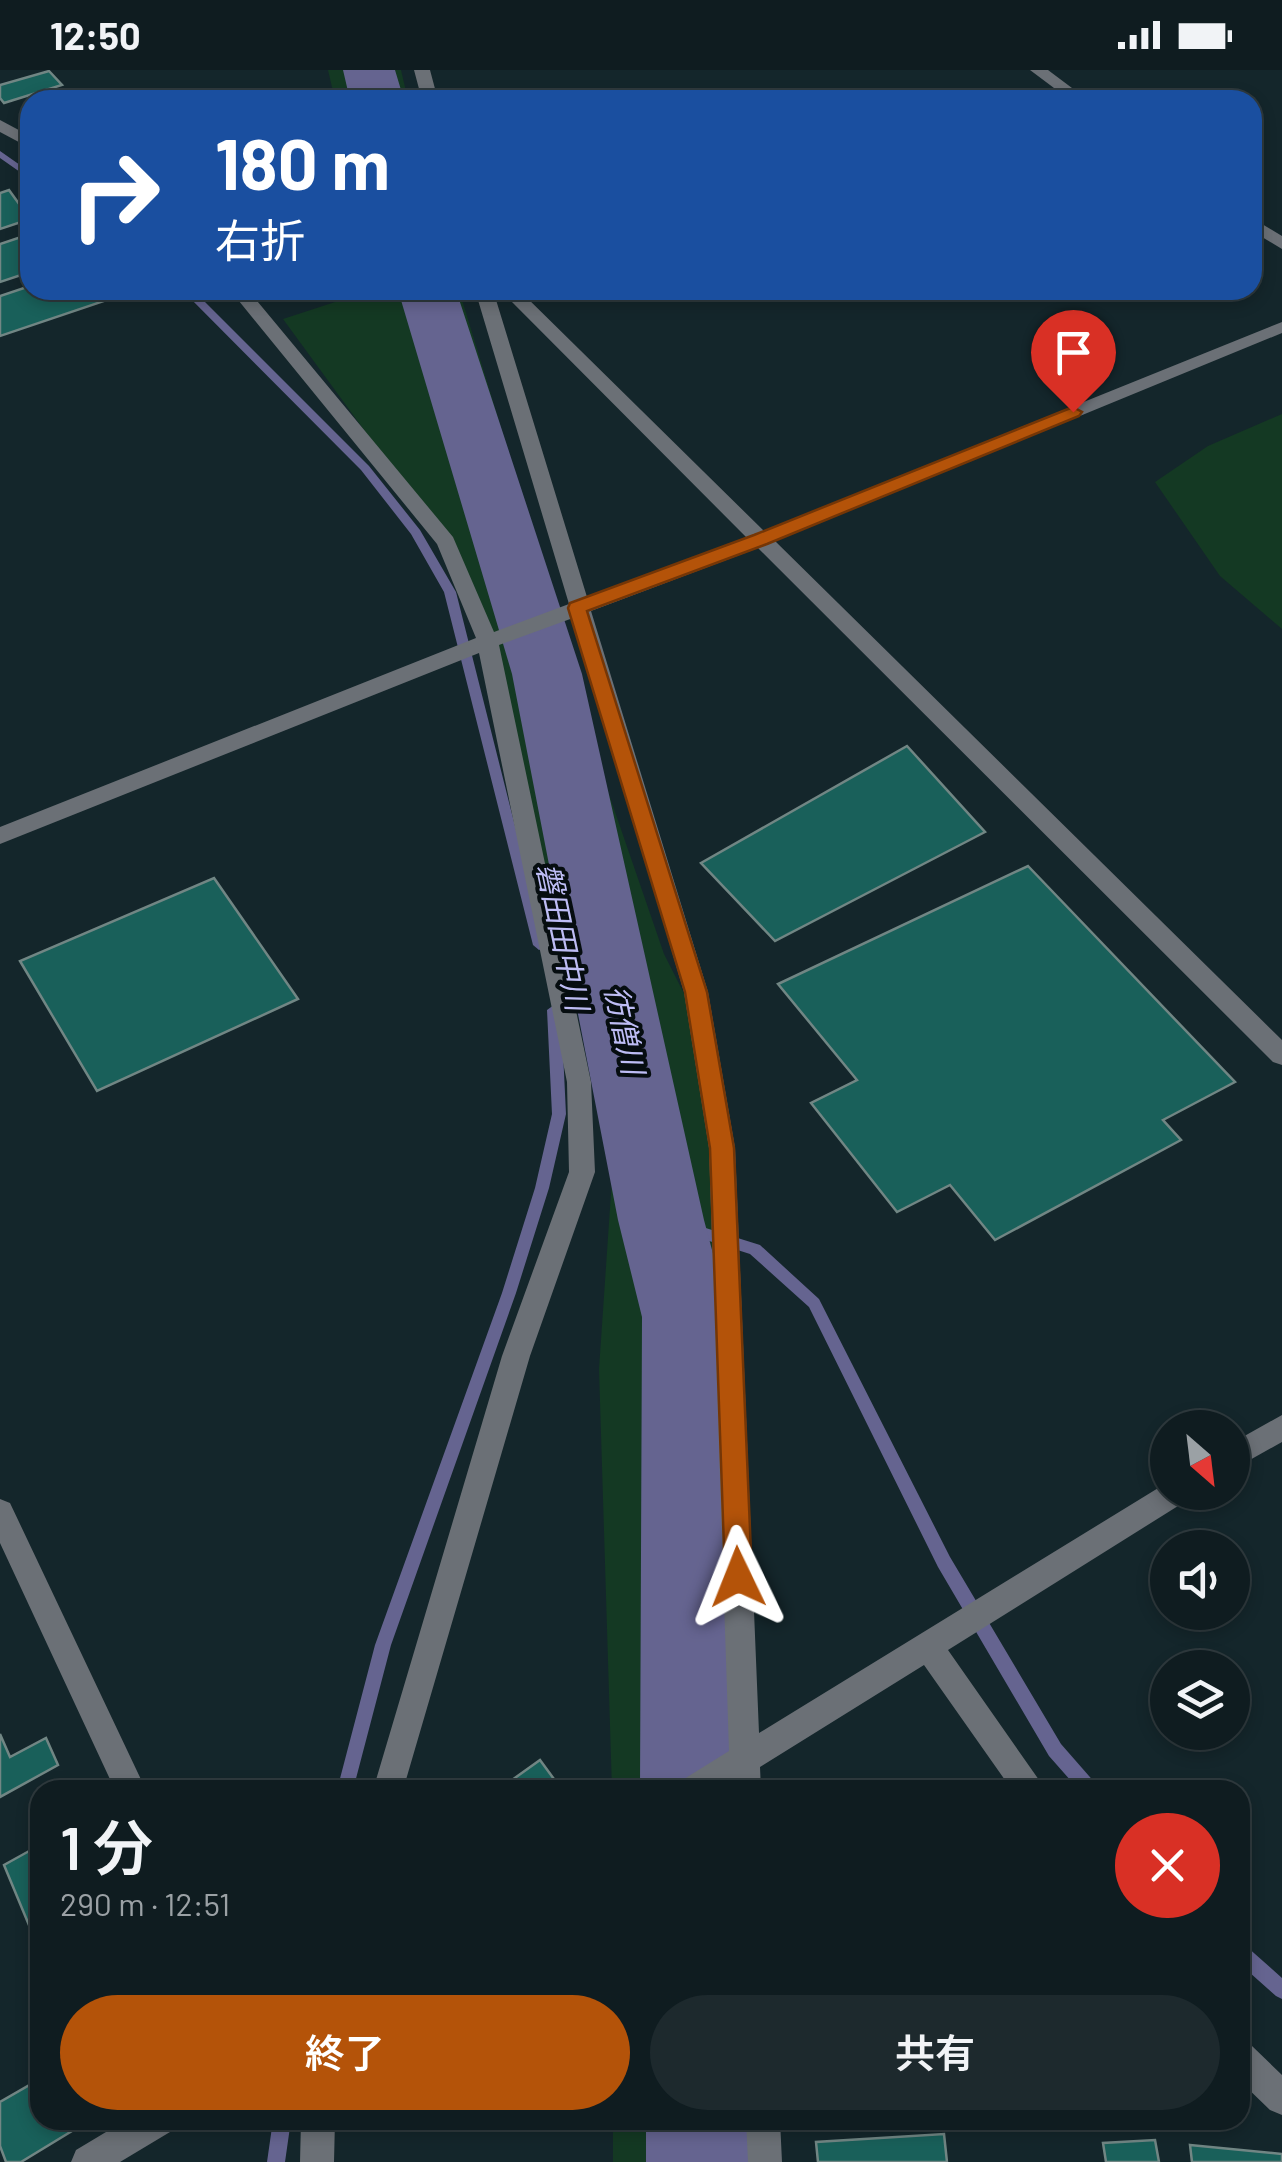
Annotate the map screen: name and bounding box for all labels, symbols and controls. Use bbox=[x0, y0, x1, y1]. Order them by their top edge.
text: 12:50 bbox=[50, 12, 141, 58]
text: 180 m bbox=[215, 120, 390, 204]
icon: right bbox=[50, 130, 180, 260]
text: 右折 bbox=[215, 212, 305, 266]
pin bbox=[1031, 310, 1116, 413]
icon: arrive bbox=[1046, 325, 1101, 380]
water label: 磐田田中川 bbox=[531, 859, 598, 1017]
water label: 彷僧川 bbox=[599, 982, 654, 1080]
north arrow bbox=[1150, 1410, 1250, 1510]
map controls bbox=[1150, 1410, 1250, 1750]
position arrow bbox=[686, 1525, 790, 1629]
button: sound bbox=[1150, 1530, 1250, 1630]
button: layers bbox=[1150, 1650, 1250, 1750]
text: 1 分 bbox=[60, 1810, 153, 1882]
button: close bbox=[1115, 1813, 1220, 1918]
text: 290 m · 12:51 bbox=[60, 1884, 230, 1922]
button: 終了 bbox=[60, 1995, 630, 2110]
button: 共有 bbox=[650, 1995, 1220, 2110]

